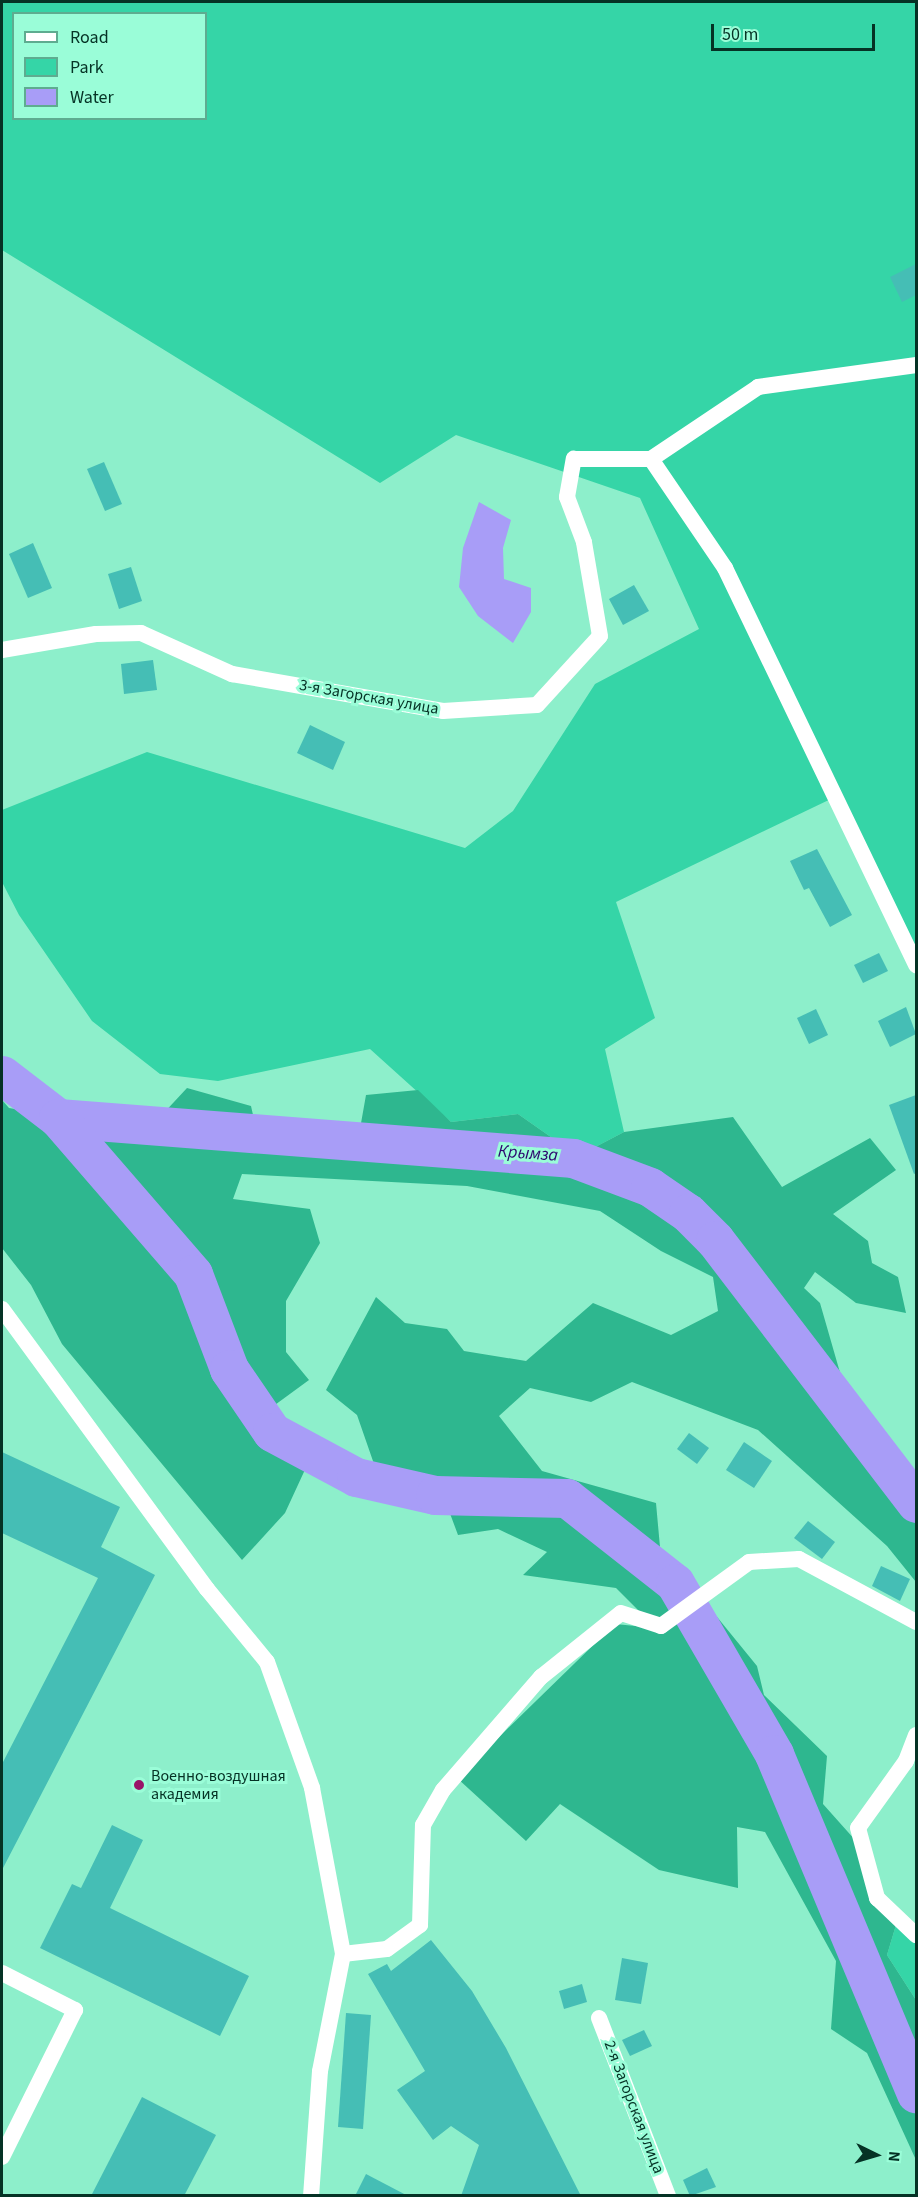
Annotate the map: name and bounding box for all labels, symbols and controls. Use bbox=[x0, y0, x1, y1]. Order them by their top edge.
legend bbox=[12, 12, 207, 120]
scale bar bbox=[714, 12, 878, 50]
text: 50 m bbox=[722, 22, 758, 47]
text: Road bbox=[70, 25, 109, 50]
text: Park bbox=[70, 55, 104, 80]
text: Water bbox=[70, 85, 114, 110]
street label: 3-я Загорская улица bbox=[298, 675, 440, 719]
water label: Крымза bbox=[497, 1141, 559, 1167]
place label: Военно-воздушная академия bbox=[151, 1766, 286, 1804]
marker: Военно-воздушная академия bbox=[132, 1778, 146, 1792]
street label: 2-я Загорская улица bbox=[600, 2038, 668, 2176]
north arrow bbox=[846, 2125, 906, 2185]
text: N bbox=[883, 2150, 905, 2163]

